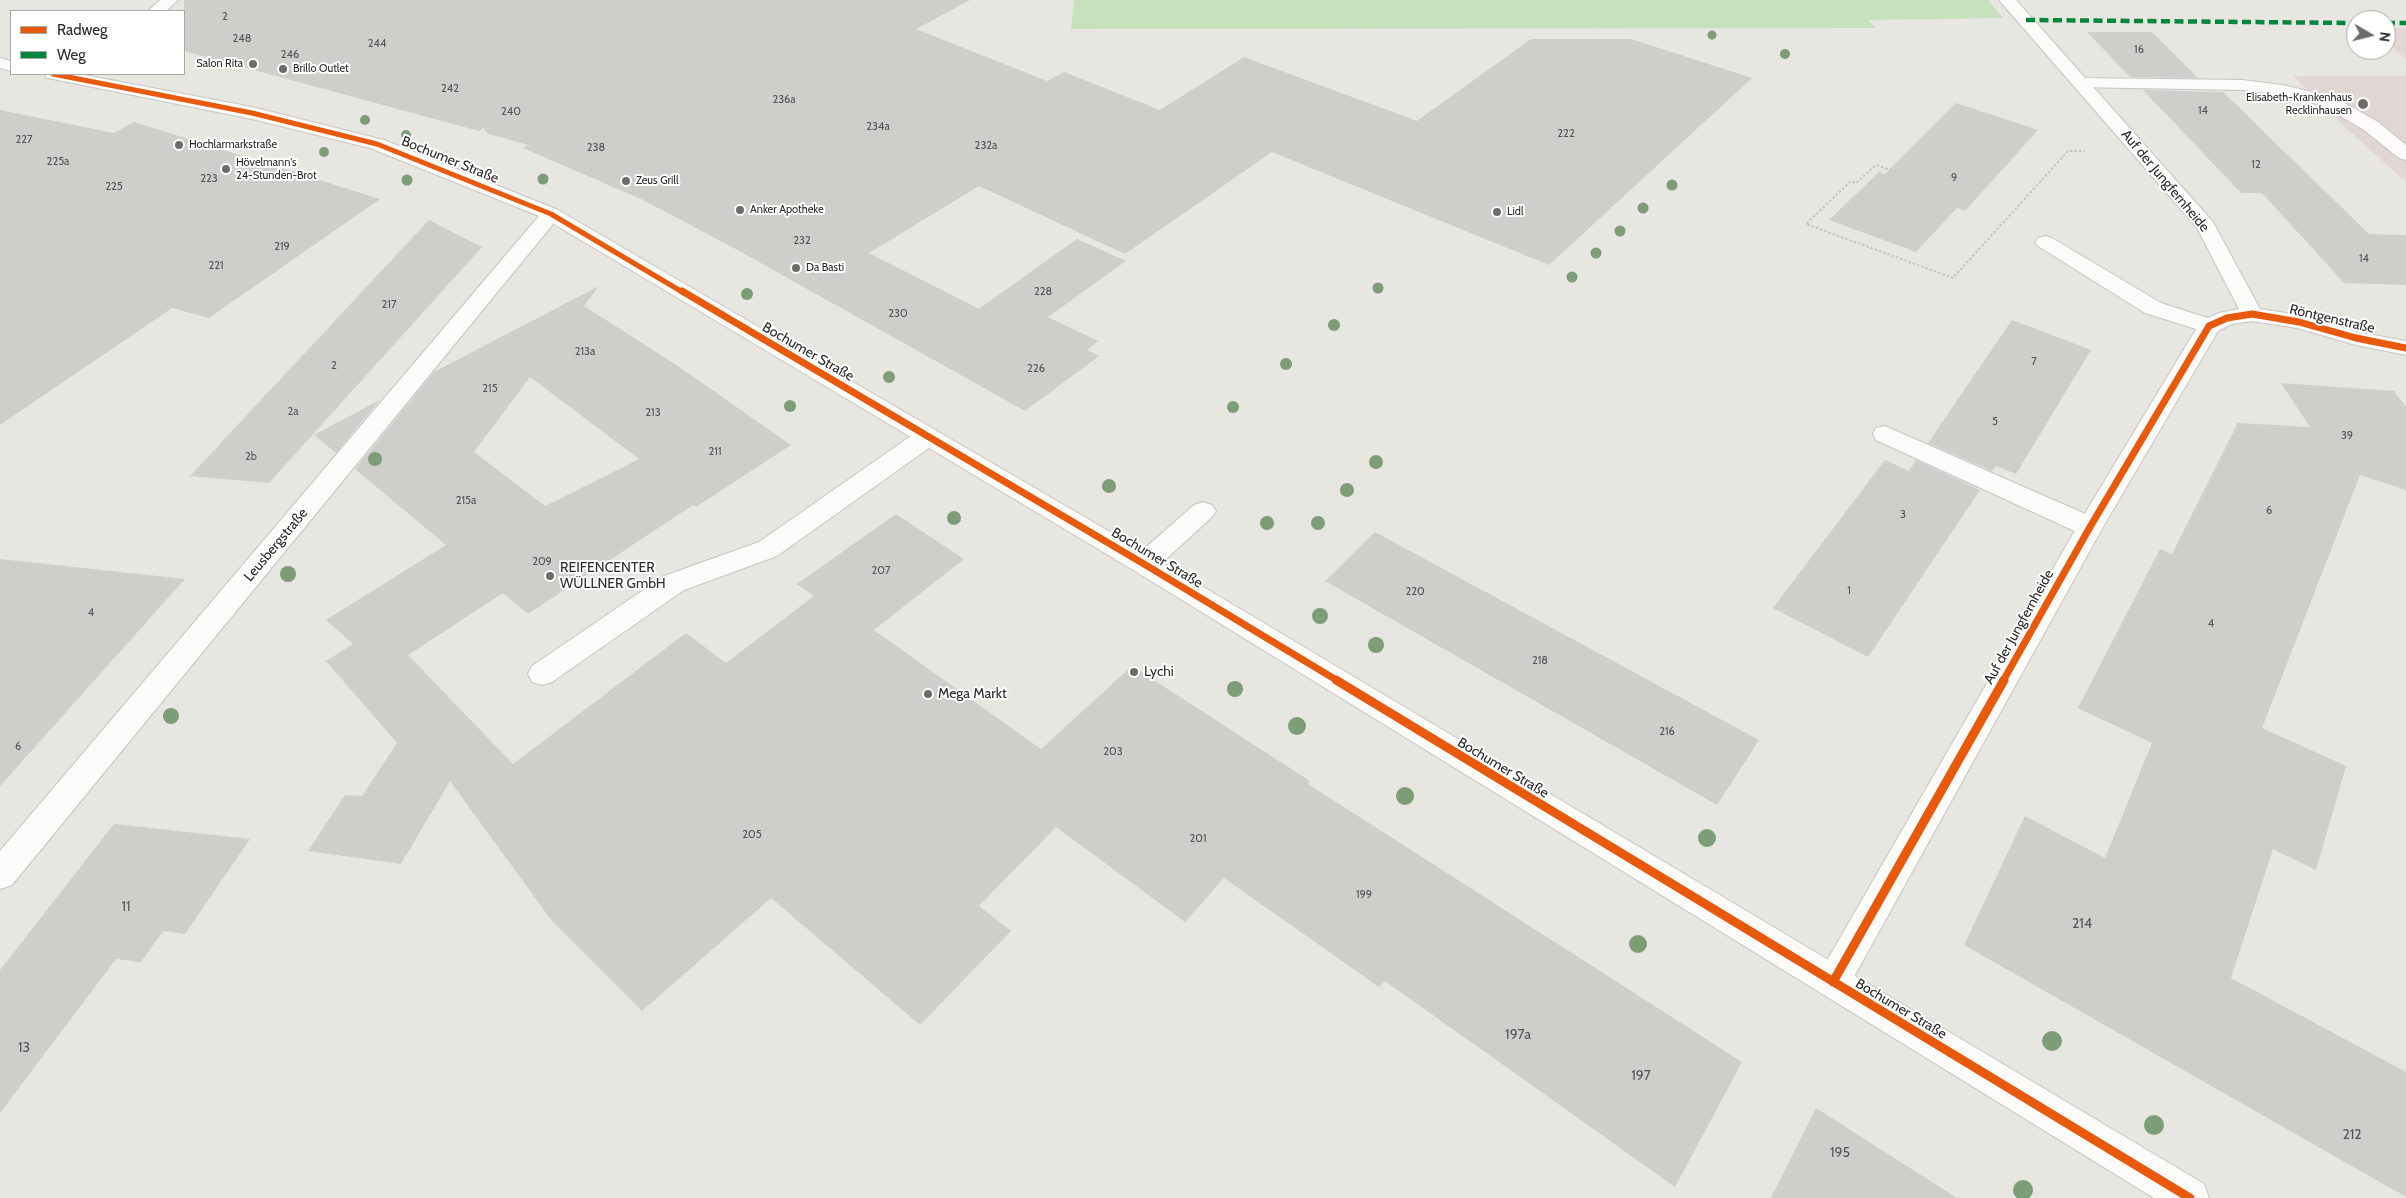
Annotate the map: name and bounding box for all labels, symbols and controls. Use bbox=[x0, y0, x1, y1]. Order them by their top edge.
legend bbox=[10, 10, 185, 75]
house number: 2 bbox=[222, 10, 228, 24]
north arrow bbox=[2346, 10, 2396, 60]
text: Radweg bbox=[57, 21, 107, 39]
text: N bbox=[2375, 31, 2394, 43]
house number: 248 bbox=[233, 32, 251, 46]
house number: 244 bbox=[368, 37, 386, 51]
house number: 16 bbox=[2134, 43, 2144, 57]
text: Weg bbox=[57, 46, 86, 64]
house number: 246 bbox=[281, 48, 299, 62]
place label: Salon Rita bbox=[196, 57, 243, 71]
marker: Salon Rita bbox=[247, 58, 259, 70]
place label: Brillo Outlet bbox=[293, 62, 349, 76]
marker: Brillo Outlet bbox=[277, 63, 289, 75]
house number: 242 bbox=[441, 82, 459, 96]
place label: Elisabeth-Krankenhaus Recklinhausen bbox=[2246, 91, 2352, 117]
house number: 236a bbox=[772, 93, 796, 107]
marker: Elisabeth-Krankenhaus Recklinhausen bbox=[2356, 97, 2370, 111]
house number: 14 bbox=[2198, 104, 2208, 118]
house number: 240 bbox=[501, 105, 521, 119]
house number: 234a bbox=[866, 120, 890, 134]
street label: Auf der Jungfernheide bbox=[2117, 126, 2213, 236]
house number: 222 bbox=[1557, 127, 1575, 141]
house number: 227 bbox=[15, 133, 33, 147]
street label: Bochumer Straße bbox=[399, 133, 501, 187]
place label: Hochlarmarkstraße bbox=[189, 138, 277, 152]
marker: Hochlarmarkstraße bbox=[173, 139, 185, 151]
house number: 232a bbox=[975, 139, 997, 153]
house number: 238 bbox=[587, 141, 605, 155]
house number: 225a bbox=[47, 155, 69, 169]
place label: Hövelmann's 24-Stunden-Brot bbox=[236, 156, 317, 182]
house number: 12 bbox=[2251, 158, 2261, 172]
marker: Hövelmann's 24-Stunden-Brot bbox=[220, 163, 232, 175]
house number: 9 bbox=[1951, 171, 1957, 185]
house number: 223 bbox=[200, 172, 218, 186]
place label: Zeus Grill bbox=[636, 174, 678, 188]
marker: Zeus Grill bbox=[620, 175, 632, 187]
house number: 225 bbox=[105, 180, 123, 194]
place label: Anker Apotheke bbox=[750, 203, 824, 217]
marker: Anker Apotheke bbox=[734, 204, 746, 216]
place label: Lidl bbox=[1507, 205, 1524, 219]
marker: Lidl bbox=[1491, 206, 1503, 218]
house number: 232 bbox=[793, 234, 811, 248]
house number: 219 bbox=[274, 240, 290, 254]
house number: 14 bbox=[2359, 252, 2369, 266]
house number: 221 bbox=[208, 259, 224, 273]
place label: Da Basti bbox=[806, 261, 844, 275]
marker: Da Basti bbox=[790, 262, 802, 274]
house number: 228 bbox=[1034, 285, 1052, 299]
house number: 217 bbox=[382, 298, 396, 312]
street label: Röntgenstraße bbox=[2288, 301, 2376, 337]
house number: 230 bbox=[888, 307, 908, 321]
street label: Bochumer Straße bbox=[759, 319, 857, 385]
house number: 213a bbox=[575, 345, 595, 359]
house number: 7 bbox=[2031, 355, 2037, 369]
house number: 2 bbox=[331, 359, 337, 373]
house number: 226 bbox=[1027, 362, 1045, 376]
house number: 215 bbox=[482, 382, 498, 396]
house number: 2a bbox=[287, 405, 299, 419]
house number: 213 bbox=[645, 406, 661, 420]
house number: 5 bbox=[1992, 415, 1998, 429]
house number: 39 bbox=[2341, 429, 2353, 443]
house number: 211 bbox=[709, 445, 721, 459]
house number: 2b bbox=[245, 450, 257, 464]
house number: 215a bbox=[456, 494, 476, 508]
house number: 6 bbox=[2266, 504, 2272, 518]
street label: Leusbergstraße bbox=[241, 505, 311, 585]
house number: 3 bbox=[1900, 508, 1906, 522]
street label: Bochumer Straße bbox=[1108, 524, 1206, 592]
house number: 209 bbox=[532, 555, 552, 569]
place label: REIFENCENTER WÜLLNER GmbH bbox=[560, 560, 666, 592]
house number: 207 bbox=[872, 564, 890, 578]
street label: Auf der Jungfernheide bbox=[1981, 567, 2057, 687]
marker: REIFENCENTER WÜLLNER GmbH bbox=[544, 570, 556, 582]
house number: 1 bbox=[1847, 584, 1851, 598]
house number: 220 bbox=[1405, 585, 1425, 599]
house number: 4 bbox=[88, 606, 94, 620]
house number: 4 bbox=[2208, 617, 2214, 631]
house number: 218 bbox=[1532, 654, 1548, 668]
place label: Lychi bbox=[1144, 664, 1174, 680]
marker: Lychi bbox=[1128, 666, 1140, 678]
place label: Mega Markt bbox=[938, 686, 1007, 702]
marker: Mega Markt bbox=[922, 688, 934, 700]
house number: 216 bbox=[1659, 725, 1675, 739]
street label: Bochumer Straße bbox=[1454, 734, 1552, 802]
house number: 6 bbox=[15, 740, 21, 754]
house number: 203 bbox=[1103, 745, 1123, 759]
house number: 205 bbox=[742, 828, 762, 842]
house number: 201 bbox=[1189, 832, 1207, 846]
house number: 199 bbox=[1356, 888, 1372, 902]
house number: 11 bbox=[121, 899, 131, 915]
house number: 214 bbox=[2072, 916, 2092, 932]
street label: Bochumer Straße bbox=[1852, 975, 1950, 1043]
house number: 197a bbox=[1505, 1027, 1531, 1043]
house number: 13 bbox=[18, 1040, 30, 1056]
house number: 197 bbox=[1631, 1068, 1651, 1084]
house number: 212 bbox=[2342, 1127, 2362, 1143]
house number: 195 bbox=[1830, 1145, 1850, 1161]

